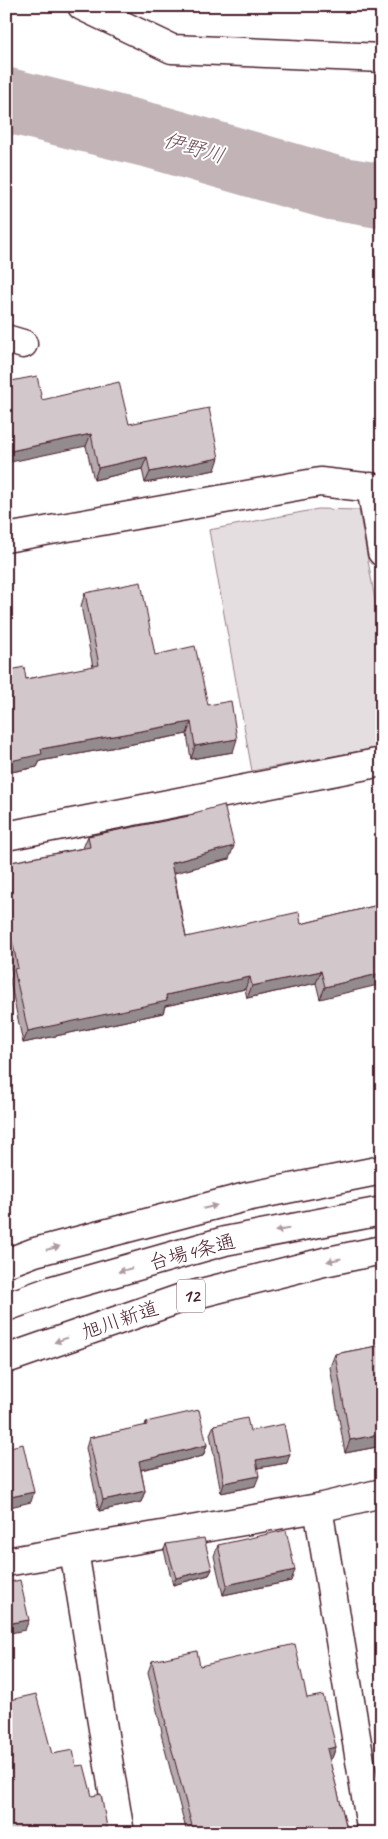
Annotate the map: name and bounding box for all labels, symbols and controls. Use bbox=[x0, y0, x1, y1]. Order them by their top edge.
water label: 伊野川 bbox=[160, 127, 228, 169]
one-way arrow bbox=[202, 1202, 217, 1210]
one-way arrow bbox=[275, 1226, 290, 1234]
street label: 台場4条通 bbox=[146, 1228, 238, 1276]
one-way arrow bbox=[45, 1243, 60, 1251]
one-way arrow bbox=[326, 1256, 342, 1264]
one-way arrow bbox=[117, 1266, 132, 1274]
road number: 12 bbox=[177, 1280, 205, 1312]
street label: 旭川新道 bbox=[78, 1295, 162, 1345]
one-way arrow bbox=[53, 1336, 68, 1344]

